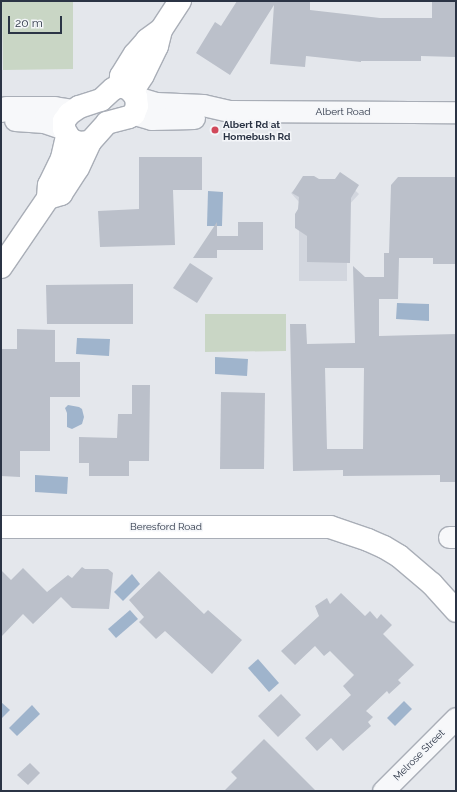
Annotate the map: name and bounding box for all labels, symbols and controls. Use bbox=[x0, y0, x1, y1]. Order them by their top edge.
scale bar bbox=[10, 8, 64, 34]
text: 20 m bbox=[15, 16, 43, 30]
street label: Albert Road bbox=[316, 106, 370, 118]
place label: Albert Rd at Homebush Rd bbox=[223, 118, 291, 142]
marker: Albert Rd at Homebush Rd bbox=[210, 125, 220, 135]
street label: Beresford Road bbox=[130, 521, 202, 533]
street label: Melrose Street bbox=[391, 727, 447, 783]

